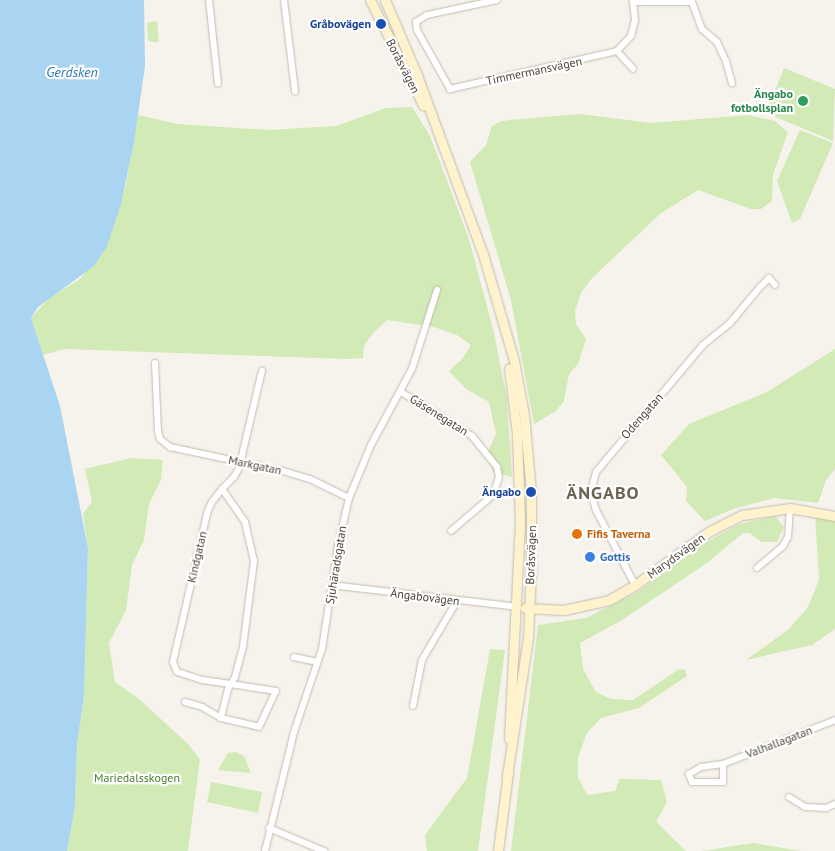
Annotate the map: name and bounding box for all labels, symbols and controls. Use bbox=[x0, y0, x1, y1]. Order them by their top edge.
place label: Gråbovägen bbox=[310, 17, 371, 31]
marker: Gråbovägen bbox=[375, 18, 387, 30]
street label: Boråsvägen bbox=[383, 36, 423, 96]
street label: Timmermansvägen bbox=[485, 54, 583, 88]
water label: Gerdsken bbox=[46, 64, 98, 80]
place label: Ängabo fotbollsplan bbox=[731, 87, 793, 115]
marker: Ängabo fotbollsplan bbox=[797, 95, 809, 107]
street label: Odengatan bbox=[618, 390, 666, 442]
street label: Gäsenegatan bbox=[407, 391, 471, 439]
street label: Markgatan bbox=[227, 452, 283, 478]
district label: ÄNGABO bbox=[566, 482, 640, 504]
place label: Ängabo bbox=[482, 485, 521, 499]
marker: Ängabo bbox=[525, 486, 537, 498]
street label: Sjuhäradsgatan bbox=[323, 525, 349, 605]
street label: Boråsvägen bbox=[523, 525, 539, 585]
place label: Fifis Taverna bbox=[587, 527, 651, 541]
marker: Fifis Taverna bbox=[571, 528, 583, 540]
street label: Kindgatan bbox=[184, 530, 210, 584]
street label: Marydsvägen bbox=[644, 530, 708, 582]
place label: Gottis bbox=[600, 550, 630, 564]
marker: Gottis bbox=[584, 551, 596, 563]
street label: Ängabovägen bbox=[390, 586, 460, 608]
street label: Valhallagatan bbox=[744, 723, 814, 761]
park label: Mariedalsskogen bbox=[94, 771, 180, 785]

